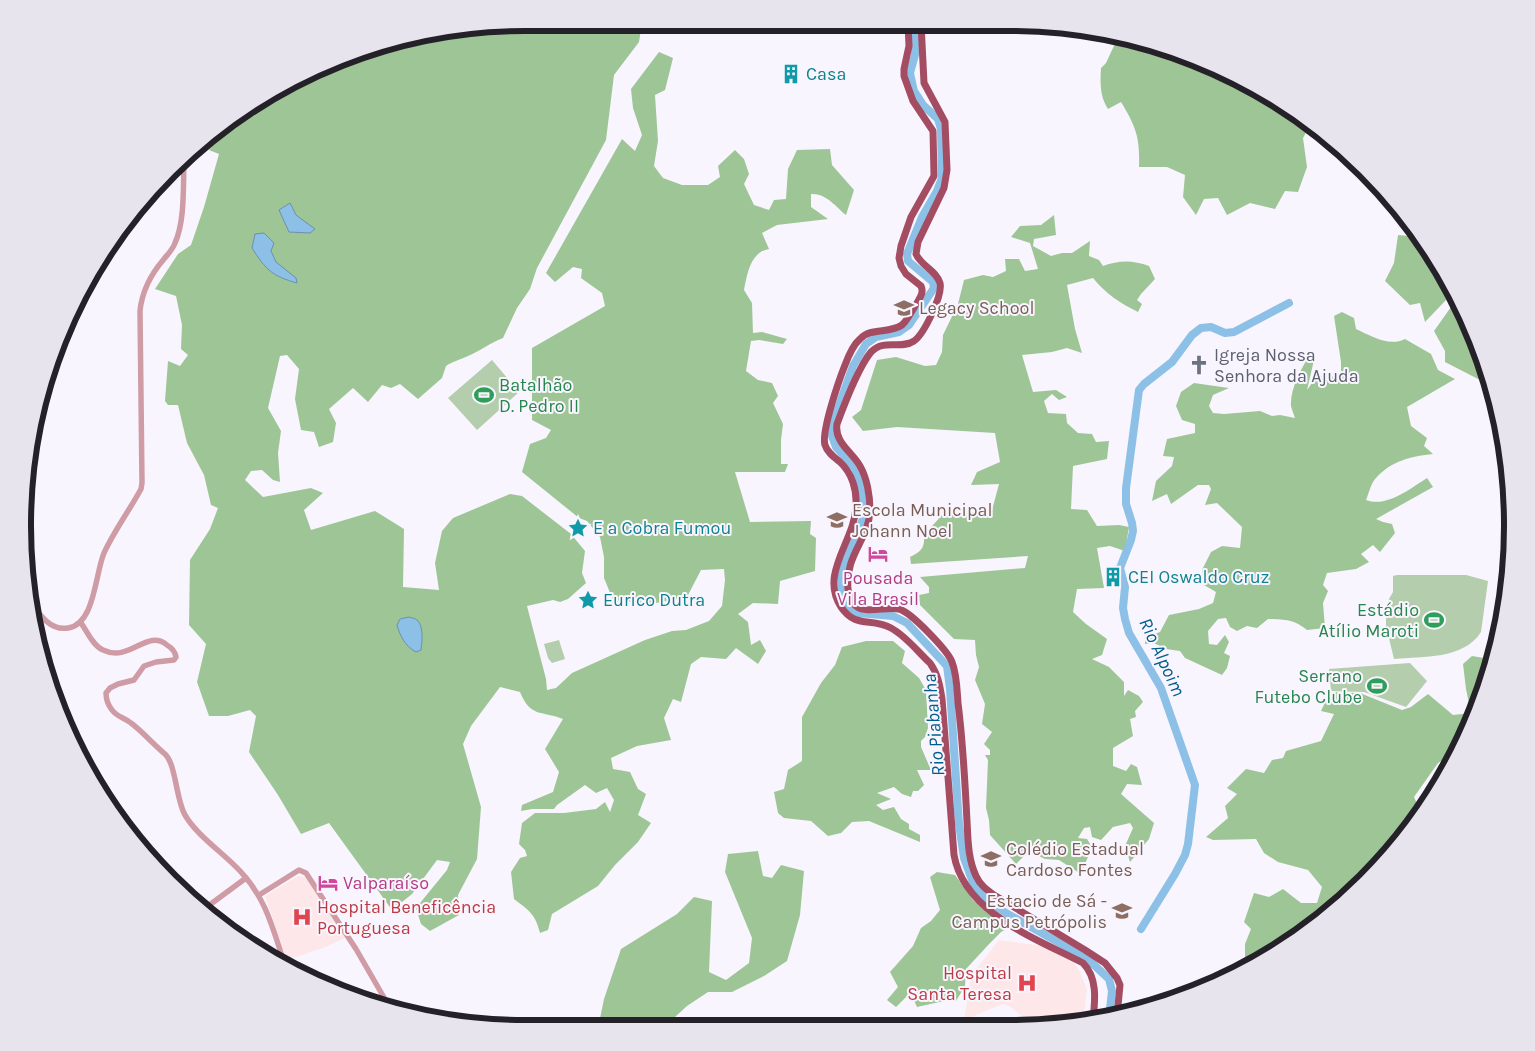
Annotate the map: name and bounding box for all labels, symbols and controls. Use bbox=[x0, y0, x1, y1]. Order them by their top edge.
building icon: Casa bbox=[780, 63, 802, 85]
place label: Casa bbox=[806, 63, 846, 85]
school or university icon: Legacy School bbox=[893, 297, 915, 319]
place label: Legacy School bbox=[919, 297, 1034, 319]
place label: Igreja Nossa Senhora da Ajuda bbox=[1214, 344, 1359, 387]
church icon: Igreja Nossa Senhora da Ajuda bbox=[1188, 354, 1210, 376]
place label: Batalhão D. Pedro II bbox=[499, 374, 579, 417]
sports icon: Batalhão D. Pedro II bbox=[473, 384, 495, 406]
place label: Escola Municipal Johann Noel bbox=[852, 499, 992, 542]
school or university icon: Escola Municipal Johann Noel bbox=[826, 509, 848, 531]
place icon: E a Cobra Fumou bbox=[567, 517, 589, 539]
place label: E a Cobra Fumou bbox=[593, 517, 731, 539]
hotel icon: Pousada Vila Brasil bbox=[867, 543, 889, 565]
building icon: CEI Oswaldo Cruz bbox=[1102, 566, 1124, 588]
place label: CEI Oswaldo Cruz bbox=[1128, 566, 1269, 588]
place label: Pousada Vila Brasil bbox=[837, 567, 919, 610]
place icon: Eurico Dutra bbox=[577, 589, 599, 611]
place label: Eurico Dutra bbox=[603, 589, 705, 611]
place label: Estádio Atílio Maroti bbox=[1318, 599, 1419, 642]
sports icon: Estádio Atílio Maroti bbox=[1423, 609, 1445, 631]
water label: Rio Alpoim bbox=[1134, 614, 1190, 700]
place label: Serrano Futebo Clube bbox=[1254, 665, 1362, 708]
water label: Rio Piabanha bbox=[919, 673, 949, 777]
sports icon: Serrano Futebo Clube bbox=[1366, 675, 1388, 697]
place label: Colédio Estadual Cardoso Fontes bbox=[1006, 838, 1144, 881]
school or university icon: Colédio Estadual Cardoso Fontes bbox=[980, 848, 1002, 870]
hotel icon: Valparaíso bbox=[317, 872, 339, 894]
place label: Valparaíso bbox=[343, 872, 429, 894]
place label: Estacio de Sá - Campus Petrópolis bbox=[952, 890, 1107, 933]
place label: Hospital Beneficência Portuguesa bbox=[317, 896, 496, 939]
school or university icon: Estacio de Sá - Campus Petrópolis bbox=[1111, 900, 1133, 922]
hospital icon: Hospital Beneficência Portuguesa bbox=[291, 906, 313, 928]
place label: Hospital Santa Teresa bbox=[907, 962, 1012, 1005]
hospital icon: Hospital Santa Teresa bbox=[1016, 972, 1038, 994]

